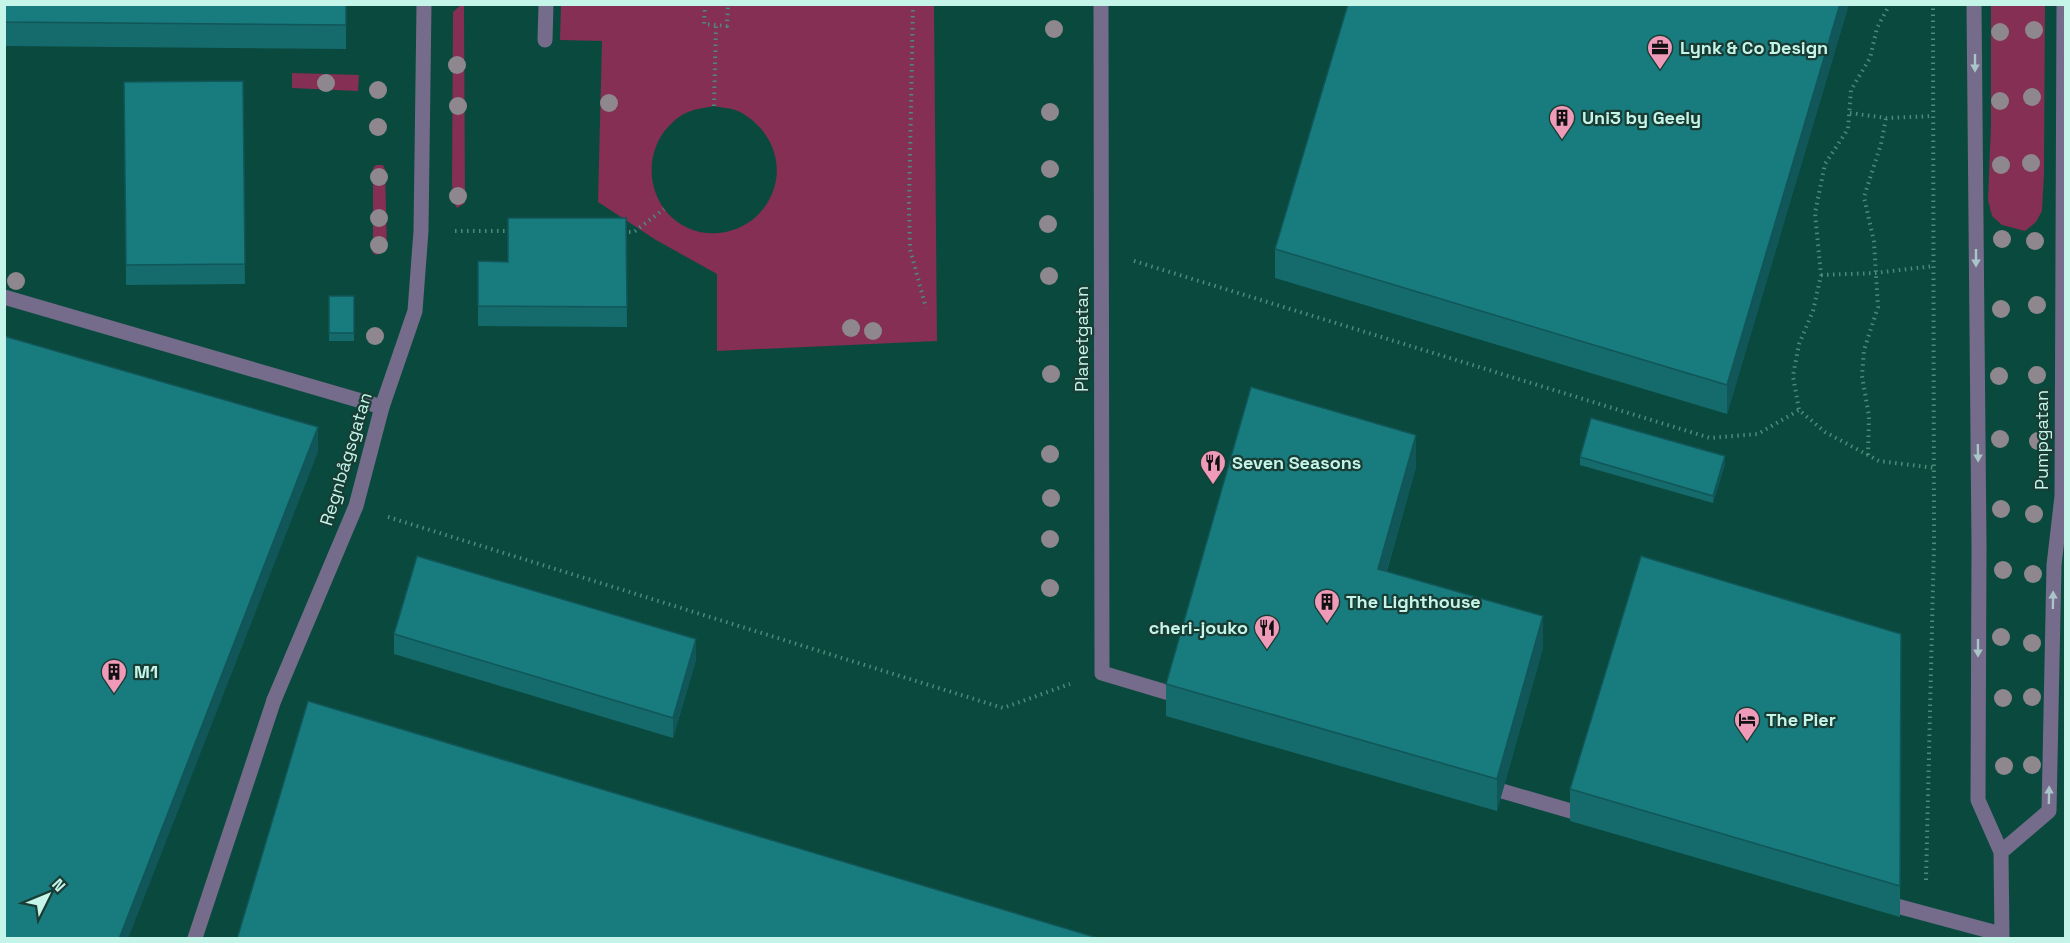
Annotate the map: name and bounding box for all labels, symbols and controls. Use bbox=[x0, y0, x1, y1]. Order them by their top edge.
office icon: Lynk & Co Design bbox=[1645, 33, 1675, 71]
place label: Lynk & Co Design bbox=[1680, 36, 1828, 59]
one-way arrow bbox=[1970, 53, 1980, 72]
building icon: Uni3 by Geely bbox=[1547, 103, 1577, 141]
place label: Uni3 by Geely bbox=[1582, 106, 1701, 129]
one-way arrow bbox=[1971, 248, 1981, 267]
street label: Planetgatan bbox=[1070, 286, 1093, 392]
street label: Regnbågsgatan bbox=[314, 389, 377, 528]
street label: Pumpgatan bbox=[2030, 390, 2053, 490]
one-way arrow bbox=[1973, 443, 1983, 462]
restaurant icon: Seven Seasons bbox=[1198, 448, 1228, 486]
place label: Seven Seasons bbox=[1232, 451, 1361, 474]
building icon: The Lighthouse bbox=[1312, 587, 1342, 625]
place label: The Lighthouse bbox=[1346, 590, 1481, 613]
one-way arrow bbox=[2048, 590, 2058, 609]
restaurant icon: cheri-jouko bbox=[1252, 613, 1282, 651]
place label: cheri-jouko bbox=[1149, 616, 1248, 639]
one-way arrow bbox=[1974, 638, 1983, 657]
building icon: M1 bbox=[99, 657, 129, 695]
place label: M1 bbox=[134, 660, 158, 683]
hotel icon: The Pier bbox=[1732, 705, 1762, 743]
place label: The Pier bbox=[1766, 708, 1836, 731]
one-way arrow bbox=[2045, 785, 2054, 804]
north arrow bbox=[18, 865, 78, 925]
text: N bbox=[47, 874, 70, 896]

